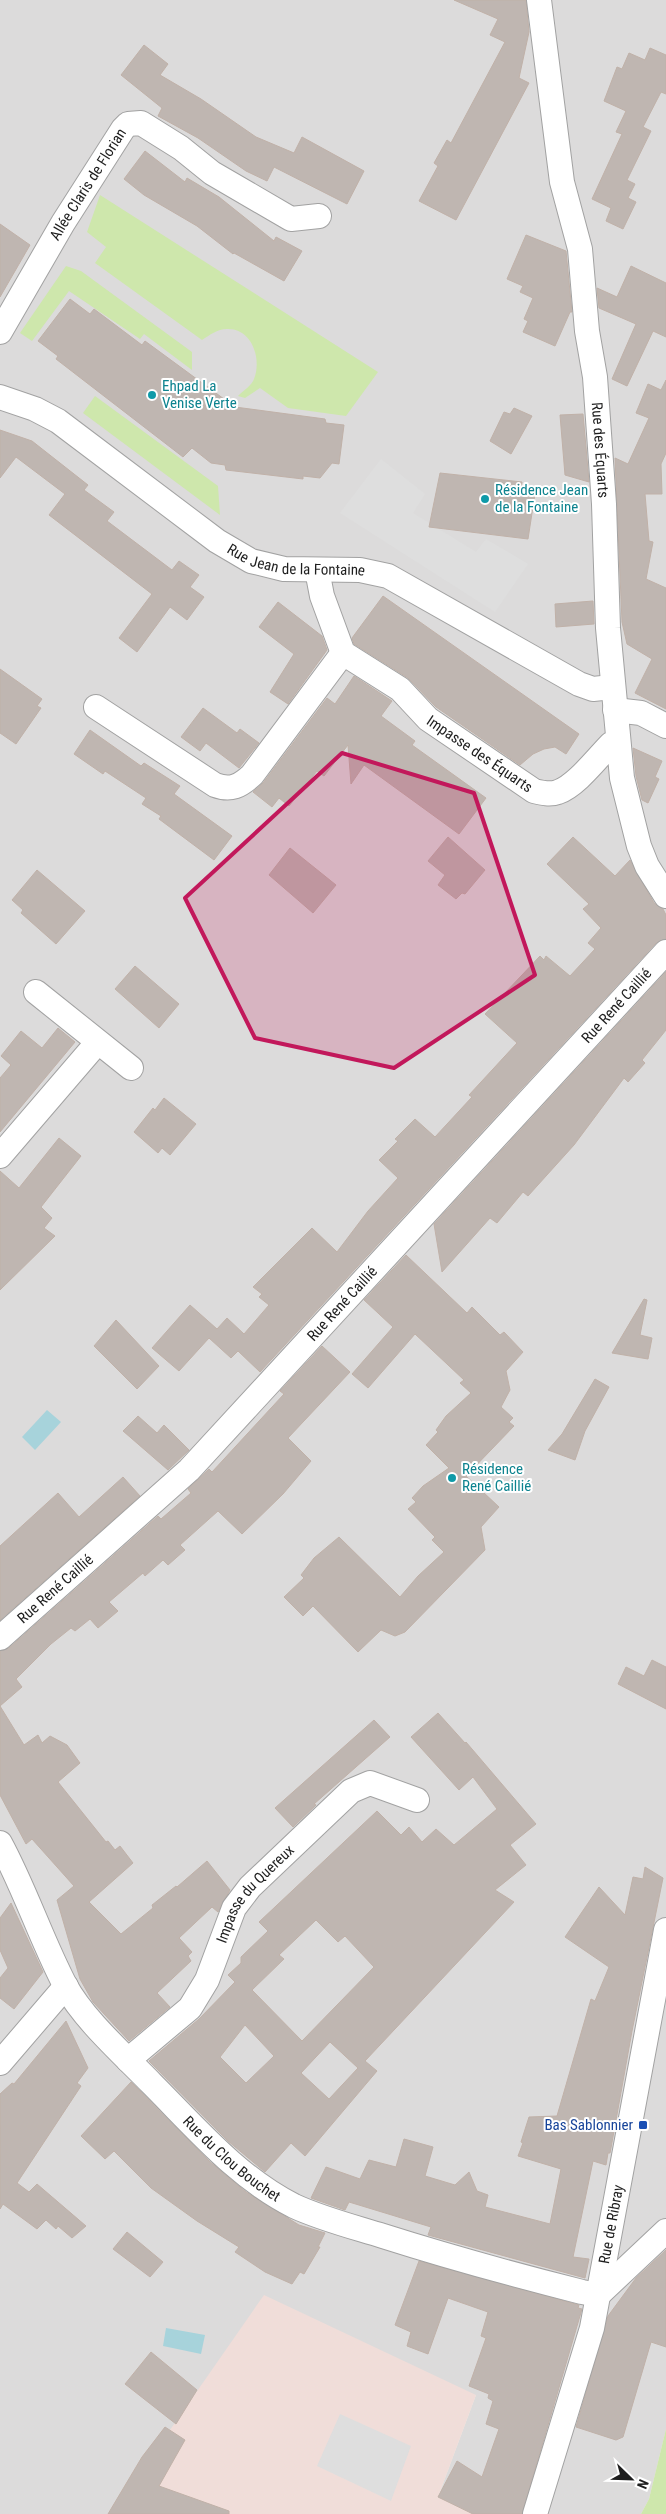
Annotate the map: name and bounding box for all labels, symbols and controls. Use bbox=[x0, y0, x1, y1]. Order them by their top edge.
street label: Allée Claris de Florian bbox=[46, 125, 130, 244]
place label: Ehpad La Venise Verte bbox=[162, 377, 237, 412]
marker: Ehpad La Venise Verte bbox=[146, 389, 158, 401]
street label: Rue des Équarts bbox=[588, 401, 613, 499]
place label: Résidence Jean de la Fontaine bbox=[495, 481, 588, 516]
marker: Résidence Jean de la Fontaine bbox=[479, 493, 491, 505]
street label: Rue Jean de la Fontaine bbox=[224, 540, 367, 580]
street label: Impasse des Équarts bbox=[423, 712, 536, 796]
street label: Rue René Caillié bbox=[578, 965, 655, 1047]
street label: Rue René Caillié bbox=[303, 1263, 381, 1345]
place label: Résidence René Caillié bbox=[462, 1460, 531, 1495]
marker: Résidence René Caillié bbox=[446, 1472, 458, 1484]
street label: Rue René Caillié bbox=[14, 1551, 97, 1627]
street label: Impasse du Quereux bbox=[213, 1841, 298, 1946]
street label: Rue du Clou Bouchet bbox=[179, 2112, 284, 2205]
place label: Bas Sablonnier bbox=[544, 2116, 633, 2134]
marker: Bas Sablonnier bbox=[637, 2119, 649, 2131]
street label: Rue de Ribray bbox=[595, 2183, 627, 2265]
north arrow bbox=[606, 2454, 656, 2504]
text: N bbox=[634, 2477, 652, 2491]

